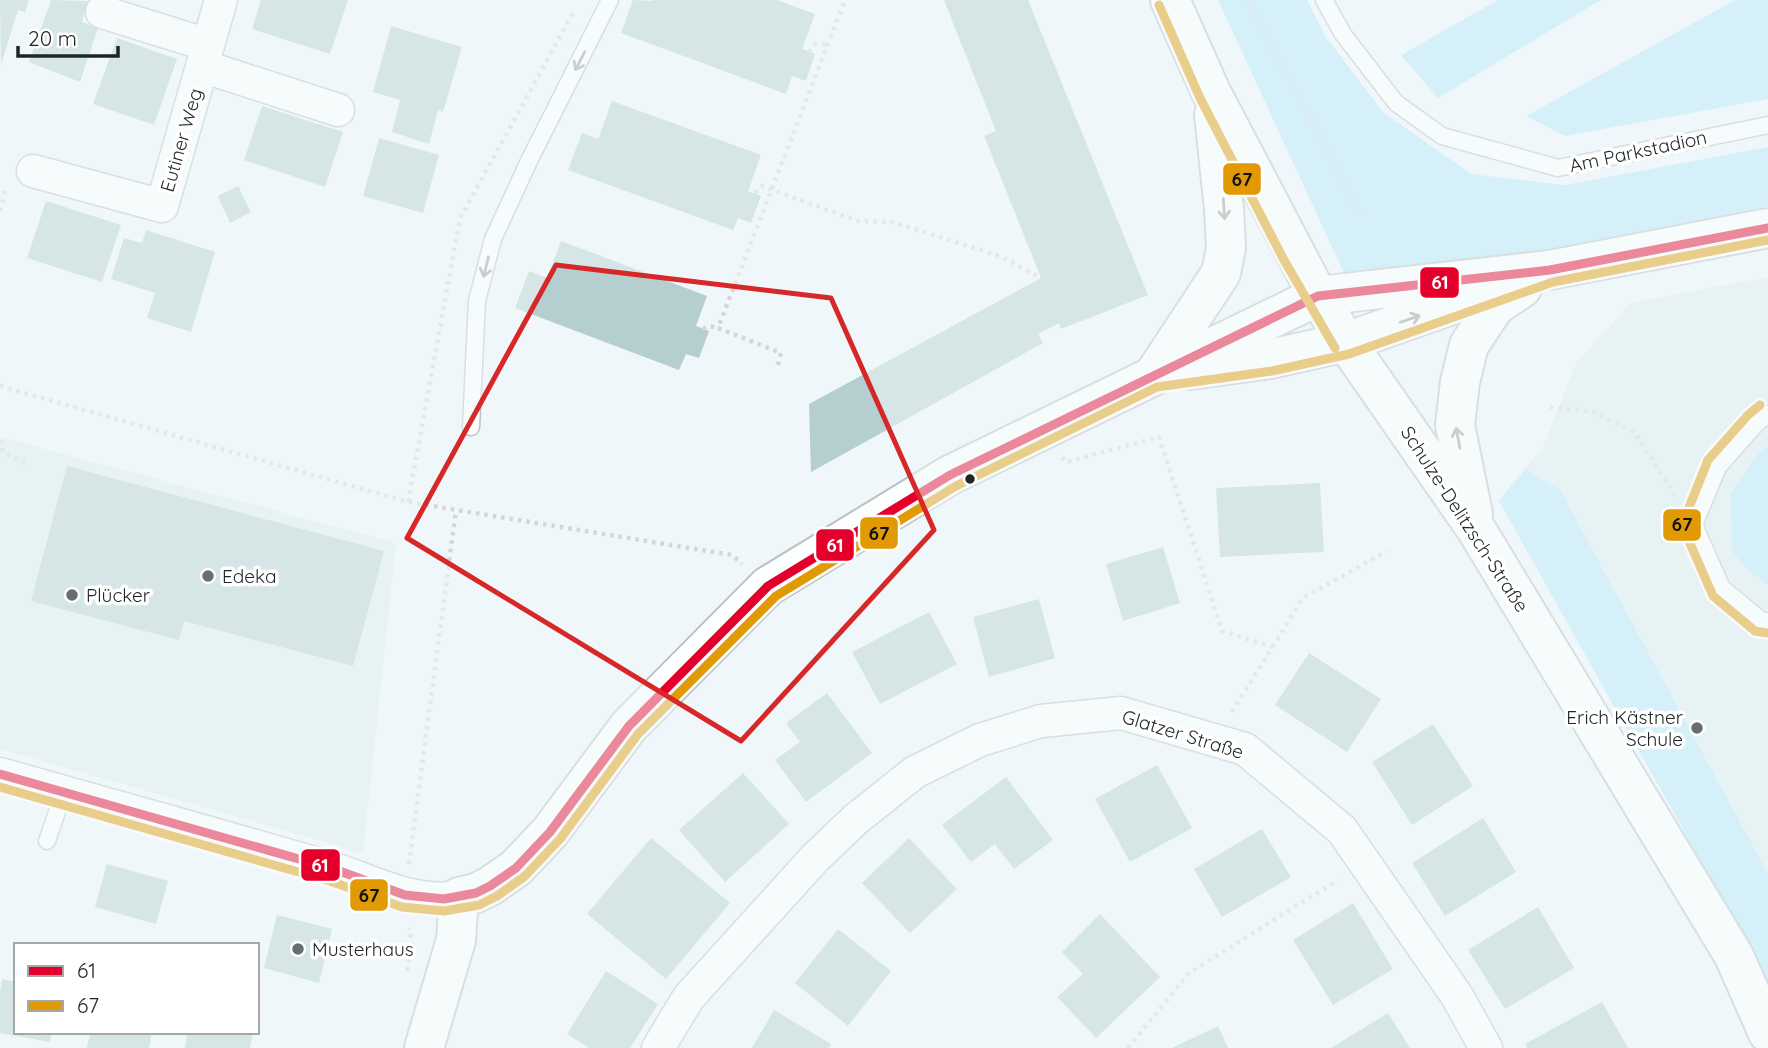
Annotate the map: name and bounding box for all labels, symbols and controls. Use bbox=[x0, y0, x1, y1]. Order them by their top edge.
scale bar bbox=[18, 14, 117, 58]
text: 20 m bbox=[28, 25, 77, 51]
one-way arrow bbox=[572, 50, 586, 71]
street label: Eutiner Weg bbox=[155, 85, 207, 195]
street label: Am Parkstadion bbox=[1567, 125, 1709, 177]
line badge: 67 bbox=[1222, 162, 1262, 196]
text: 67 bbox=[1232, 167, 1252, 191]
one-way arrow bbox=[1218, 197, 1231, 220]
one-way arrow bbox=[479, 256, 492, 278]
line badge: 61 bbox=[1419, 266, 1460, 299]
text: 61 bbox=[1431, 270, 1449, 294]
one-way arrow bbox=[1399, 312, 1421, 324]
street label: Schulze-Delitzsch-Straße bbox=[1396, 421, 1534, 617]
one-way arrow bbox=[1450, 427, 1464, 450]
unlabelled marker bbox=[963, 472, 977, 486]
line badge: 67 bbox=[1662, 508, 1702, 542]
text: 67 bbox=[1672, 512, 1692, 536]
line badge: 67 bbox=[859, 516, 899, 550]
text: 67 bbox=[869, 521, 889, 545]
line badge: 61 bbox=[815, 528, 855, 562]
text: 61 bbox=[826, 533, 844, 557]
place label: Edeka bbox=[222, 564, 277, 588]
marker: Edeka bbox=[200, 568, 216, 584]
place label: Plücker bbox=[86, 583, 151, 607]
marker: Plücker bbox=[64, 587, 80, 603]
street label: Glatzer Straße bbox=[1119, 704, 1247, 764]
place label: Erich Kästner Schule bbox=[1566, 705, 1684, 751]
marker: Erich Kästner Schule bbox=[1689, 720, 1705, 736]
line badge: 61 bbox=[300, 848, 341, 882]
text: 61 bbox=[311, 853, 329, 877]
line badge: 67 bbox=[349, 878, 389, 912]
text: 67 bbox=[359, 883, 379, 907]
place label: Musterhaus bbox=[312, 937, 414, 961]
marker: Musterhaus bbox=[290, 941, 306, 957]
legend bbox=[14, 943, 259, 1034]
text: 61 bbox=[77, 957, 96, 983]
text: 67 bbox=[77, 992, 99, 1018]

